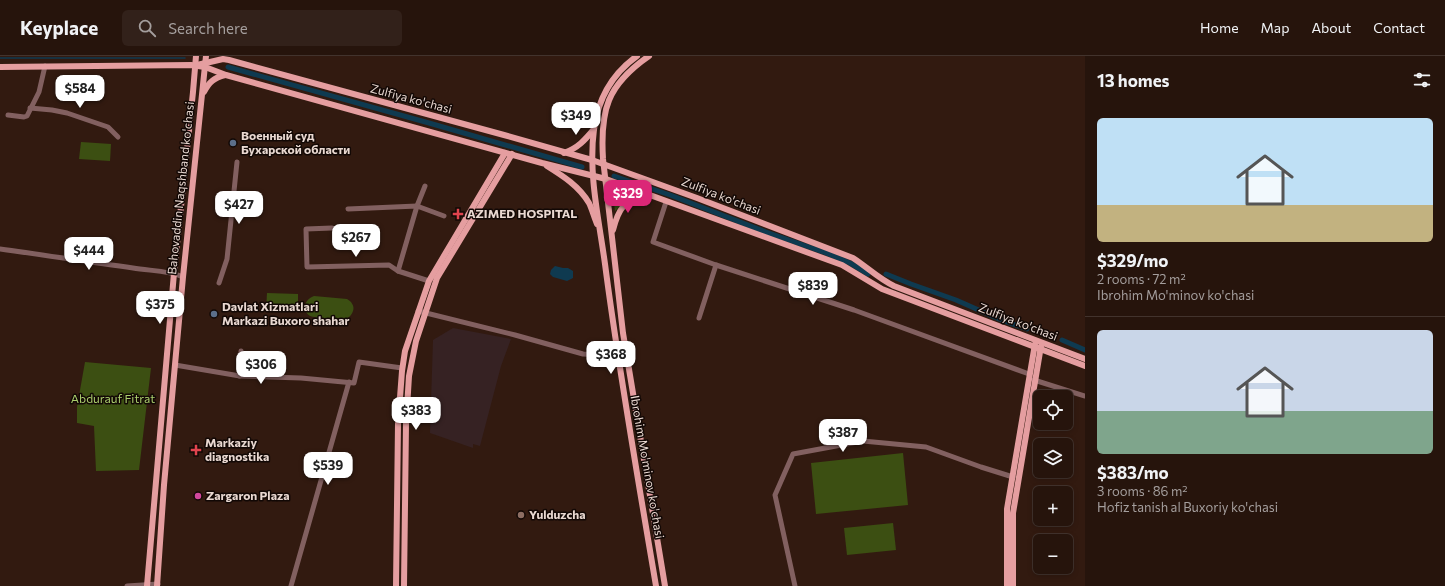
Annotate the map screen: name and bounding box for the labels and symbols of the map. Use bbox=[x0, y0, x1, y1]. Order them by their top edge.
pin: $584 bbox=[56, 75, 104, 109]
street label: Zulfiya ko'chasi bbox=[369, 80, 454, 116]
street label: Bahovaddin Naqshband ko'chasi bbox=[164, 101, 196, 275]
pin: $349 bbox=[552, 102, 600, 136]
place label: Военный суд Бухарской области bbox=[241, 128, 350, 156]
marker: Военный суд Бухарской области bbox=[228, 138, 238, 148]
street label: Zulfiya ko'chasi bbox=[680, 174, 763, 217]
pin: $329 bbox=[604, 180, 652, 214]
pin: $427 bbox=[215, 191, 263, 225]
place label: AZIMED HOSPITAL bbox=[467, 206, 577, 220]
marker: AZIMED HOSPITAL bbox=[452, 208, 464, 220]
pin: $267 bbox=[332, 224, 380, 258]
pin: $444 bbox=[65, 237, 113, 271]
pin: $839 bbox=[789, 272, 837, 306]
pin: $375 bbox=[136, 291, 184, 325]
place label: Davlat Xizmatlari Markazi Buxoro shahar bbox=[222, 299, 350, 327]
street label: Zulfiya ko'chasi bbox=[977, 300, 1060, 343]
marker: Davlat Xizmatlari Markazi Buxoro shahar bbox=[209, 309, 219, 319]
pin: $368 bbox=[587, 341, 635, 375]
pin: $306 bbox=[237, 351, 285, 385]
park label: Abdurauf Fitrat bbox=[71, 391, 155, 405]
street label: Ibrohim Mo'minov ko'chasi bbox=[628, 394, 667, 540]
pin: $383 bbox=[392, 397, 440, 431]
pin: $387 bbox=[819, 419, 867, 453]
place label: Markaziy diagnostika bbox=[205, 435, 269, 463]
marker: Markaziy diagnostika bbox=[190, 444, 202, 456]
pin: $539 bbox=[304, 452, 352, 486]
place label: Zargaron Plaza bbox=[206, 488, 289, 502]
marker: Zargaron Plaza bbox=[193, 491, 203, 501]
place label: Yulduzcha bbox=[529, 507, 586, 521]
marker: Yulduzcha bbox=[516, 510, 526, 520]

